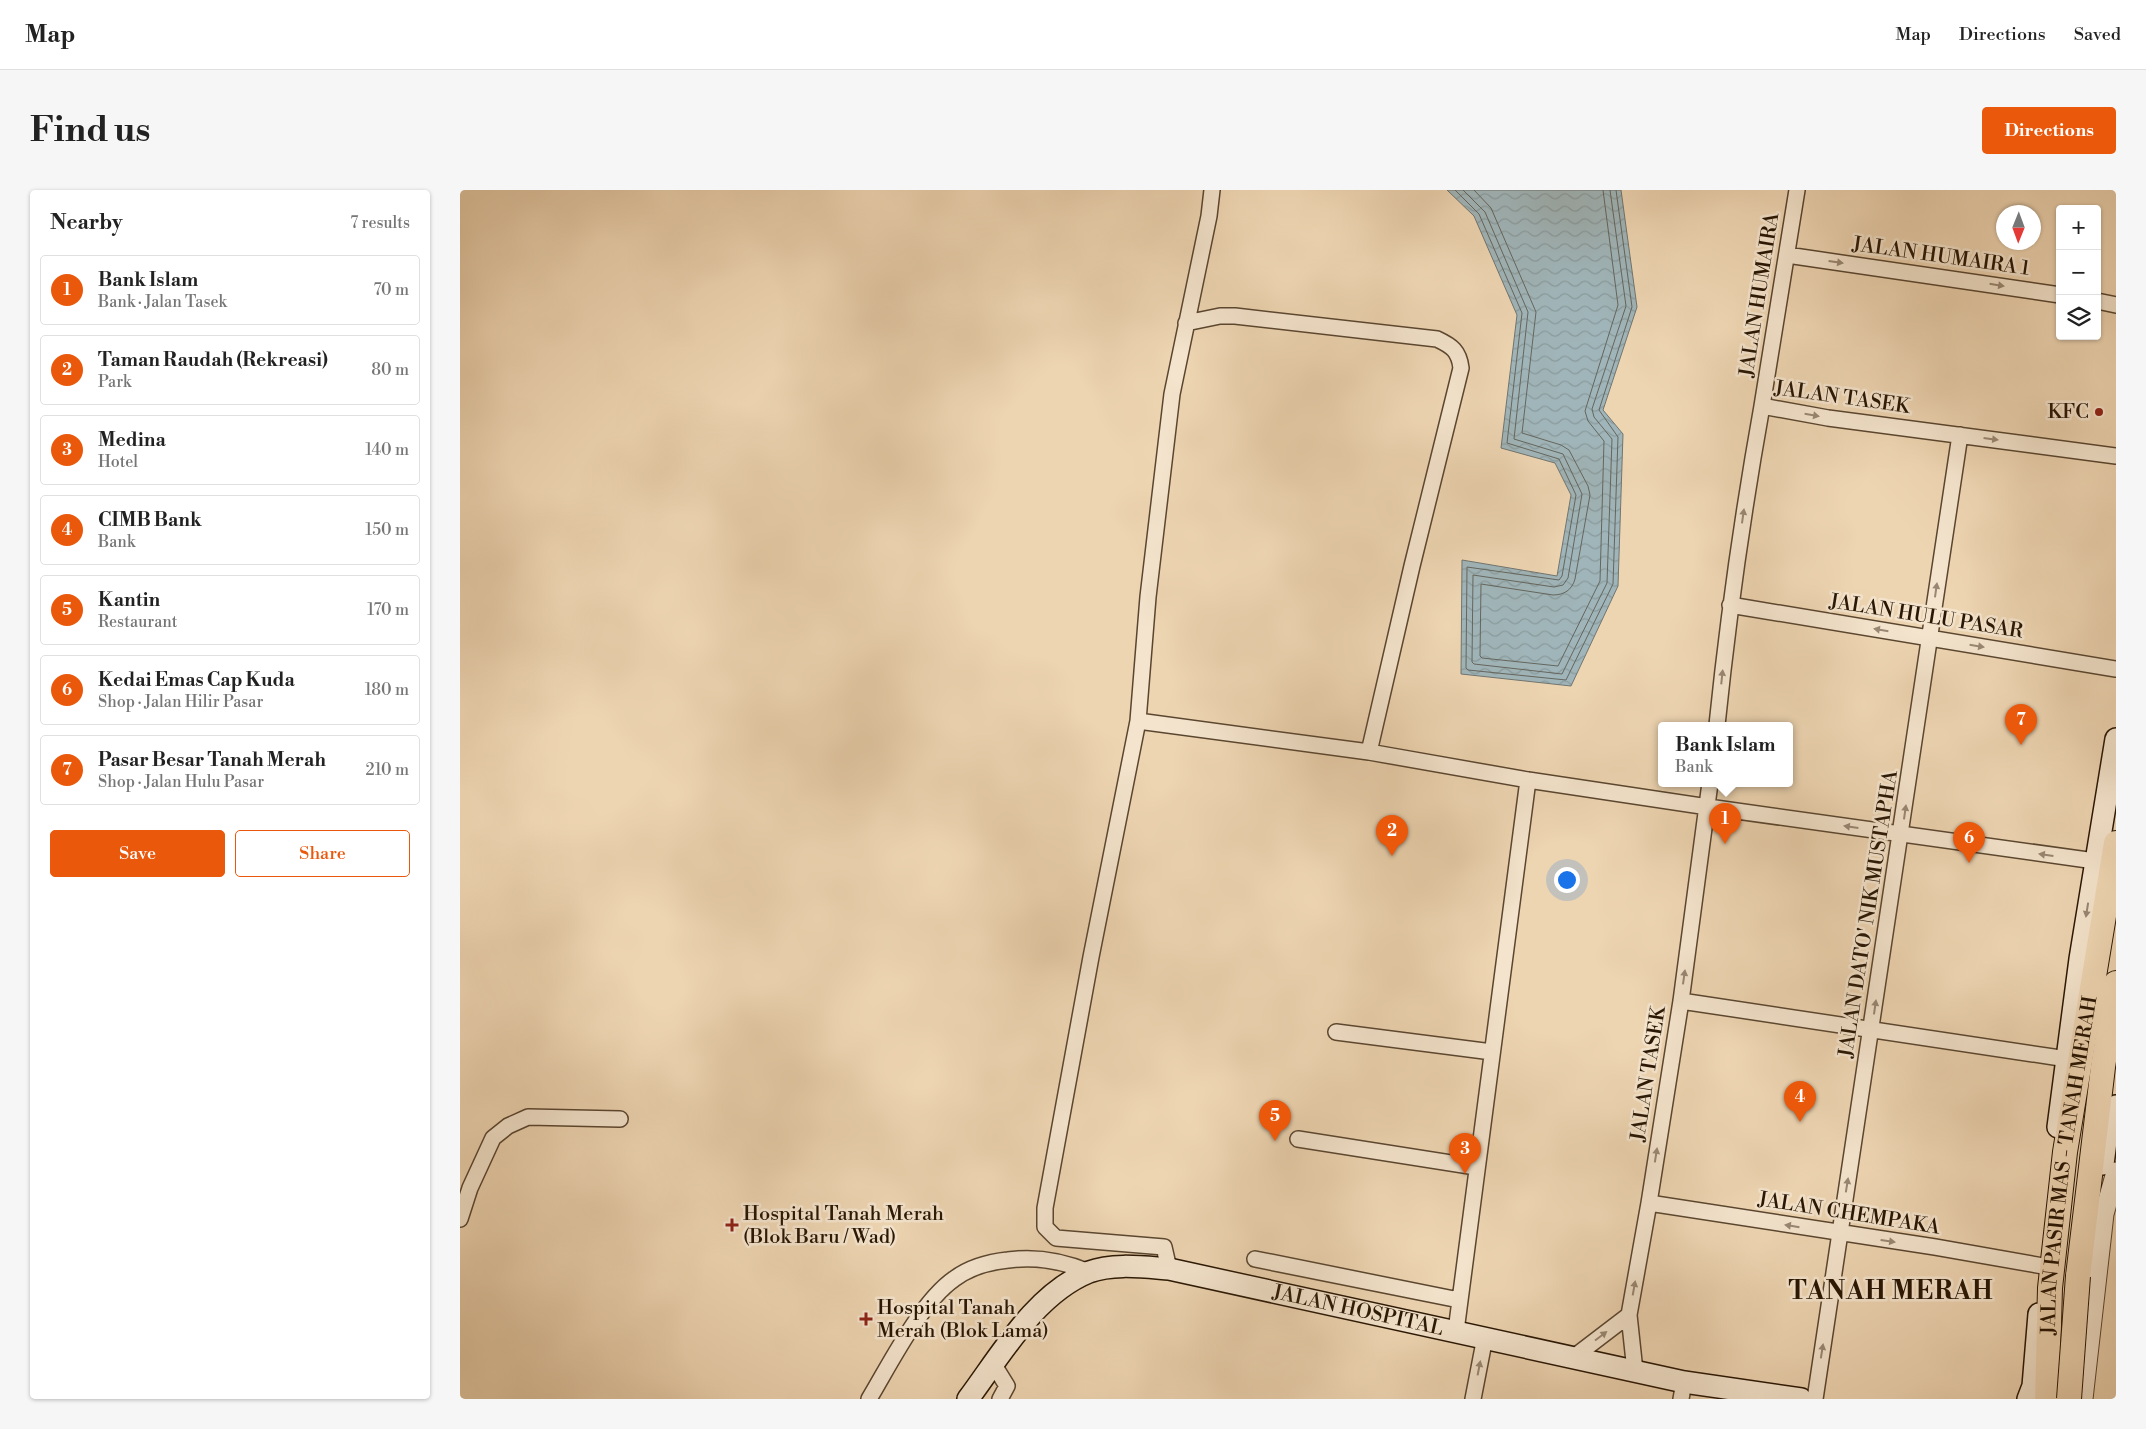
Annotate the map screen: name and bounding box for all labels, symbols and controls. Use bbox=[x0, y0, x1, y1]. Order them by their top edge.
text: Map bbox=[25, 20, 75, 50]
text: Map bbox=[1895, 23, 1931, 46]
text: Directions bbox=[1959, 23, 2046, 46]
text: Saved bbox=[2074, 23, 2121, 46]
button: Directions bbox=[1982, 107, 2116, 154]
text: Find us bbox=[30, 109, 150, 152]
north arrow bbox=[1996, 205, 2041, 250]
map controls bbox=[2056, 205, 2101, 340]
button: + bbox=[2056, 205, 2101, 250]
text: Nearby bbox=[50, 210, 123, 236]
street label: JALAN HUMAIRA bbox=[1735, 210, 1786, 380]
text: 7 results bbox=[350, 213, 410, 233]
street label: JALAN HUMAIRA 1 bbox=[1850, 232, 2032, 282]
button: − bbox=[2056, 250, 2101, 295]
one-way arrow bbox=[1828, 258, 1844, 266]
text: Bank Islam bbox=[98, 268, 198, 292]
text: 1 bbox=[63, 280, 71, 300]
text: 70 m bbox=[373, 280, 409, 300]
one-way arrow bbox=[1989, 281, 2005, 289]
text: Bank · Jalan Tasek bbox=[98, 292, 227, 312]
button: layers bbox=[2056, 295, 2101, 340]
text: Taman Raudah (Rekreasi) bbox=[98, 348, 328, 372]
text: 2 bbox=[62, 360, 72, 380]
text: 80 m bbox=[371, 360, 409, 380]
text: Park bbox=[98, 372, 131, 392]
street label: JALAN TASEK bbox=[1772, 376, 1913, 420]
place label: KFC bbox=[2048, 400, 2089, 425]
marker: KFC bbox=[2093, 406, 2105, 418]
one-way arrow bbox=[1805, 412, 1821, 420]
text: Medina bbox=[98, 428, 166, 452]
one-way arrow bbox=[1983, 435, 1999, 443]
text: 3 bbox=[62, 440, 72, 460]
text: 140 m bbox=[365, 440, 409, 460]
text: Hotel bbox=[98, 452, 138, 472]
one-way arrow bbox=[1739, 507, 1747, 523]
text: CIMB Bank bbox=[98, 508, 202, 532]
text: 4 bbox=[62, 520, 72, 540]
text: 150 m bbox=[365, 520, 409, 540]
text: Bank bbox=[98, 532, 135, 552]
one-way arrow bbox=[1933, 582, 1941, 598]
text: Kantin bbox=[98, 588, 160, 612]
street label: JALAN HULU PASAR bbox=[1827, 589, 2026, 645]
text: 5 bbox=[62, 600, 72, 620]
text: 170 m bbox=[367, 600, 409, 620]
text: Restaurant bbox=[98, 612, 177, 632]
one-way arrow bbox=[1873, 626, 1889, 634]
one-way arrow bbox=[1970, 643, 1986, 651]
text: Kedai Emas Cap Kuda bbox=[98, 668, 295, 692]
one-way arrow bbox=[1718, 668, 1726, 684]
text: 6 bbox=[62, 680, 72, 700]
text: 180 m bbox=[365, 680, 409, 700]
text: Shop · Jalan Hilir Pasar bbox=[98, 692, 263, 712]
pin: 7 bbox=[2005, 704, 2037, 745]
popup bbox=[1658, 722, 1793, 787]
text: Bank Islam bbox=[1675, 733, 1776, 757]
text: Pasar Besar Tanah Merah bbox=[98, 748, 326, 772]
text: Bank bbox=[1675, 757, 1713, 777]
text: 7 bbox=[62, 760, 72, 780]
text: 210 m bbox=[365, 760, 409, 780]
street label: JALAN DATO' NIK MUSTAPHA bbox=[1834, 767, 1904, 1060]
text: Shop · Jalan Hulu Pasar bbox=[98, 772, 264, 792]
pin: 1 bbox=[1709, 803, 1741, 844]
one-way arrow bbox=[1901, 804, 1909, 820]
pin: 2 bbox=[1376, 815, 1408, 856]
pin: 6 bbox=[1953, 822, 1985, 863]
one-way arrow bbox=[1842, 823, 1858, 831]
button: Save bbox=[50, 830, 225, 877]
button: Share bbox=[235, 830, 410, 877]
one-way arrow bbox=[2038, 850, 2054, 858]
your location bbox=[1554, 867, 1580, 893]
one-way arrow bbox=[2083, 902, 2091, 918]
one-way arrow bbox=[1680, 969, 1688, 985]
street label: JALAN PASIR MAS - TANAH MERAH bbox=[2036, 994, 2103, 1336]
one-way arrow bbox=[1871, 999, 1879, 1015]
street label: JALAN TASEK bbox=[1626, 1003, 1672, 1144]
pin: 4 bbox=[1784, 1081, 1816, 1122]
pin: 5 bbox=[1259, 1100, 1291, 1141]
pin: 3 bbox=[1449, 1133, 1481, 1174]
one-way arrow bbox=[1653, 1146, 1661, 1162]
one-way arrow bbox=[1844, 1177, 1852, 1193]
street label: JALAN CHEMPAKA bbox=[1755, 1187, 1943, 1241]
place label: Hospital Tanah Merah (Blok Baru / Wad) bbox=[743, 1202, 944, 1250]
marker: Hospital Tanah Merah (Blok Baru / Wad) bbox=[725, 1218, 739, 1232]
one-way arrow bbox=[1784, 1221, 1800, 1229]
one-way arrow bbox=[1881, 1237, 1897, 1245]
district label: TANAH MERAH bbox=[1788, 1276, 1994, 1307]
street label: JALAN HOSPITAL bbox=[1269, 1279, 1446, 1341]
one-way arrow bbox=[1630, 1280, 1638, 1296]
place label: Hospital Tanah Merah (Blok Lama) bbox=[877, 1296, 1049, 1344]
marker: Hospital Tanah Merah (Blok Lama) bbox=[859, 1312, 873, 1326]
one-way arrow bbox=[1594, 1331, 1607, 1342]
one-way arrow bbox=[1819, 1342, 1827, 1358]
one-way arrow bbox=[1475, 1361, 1483, 1376]

